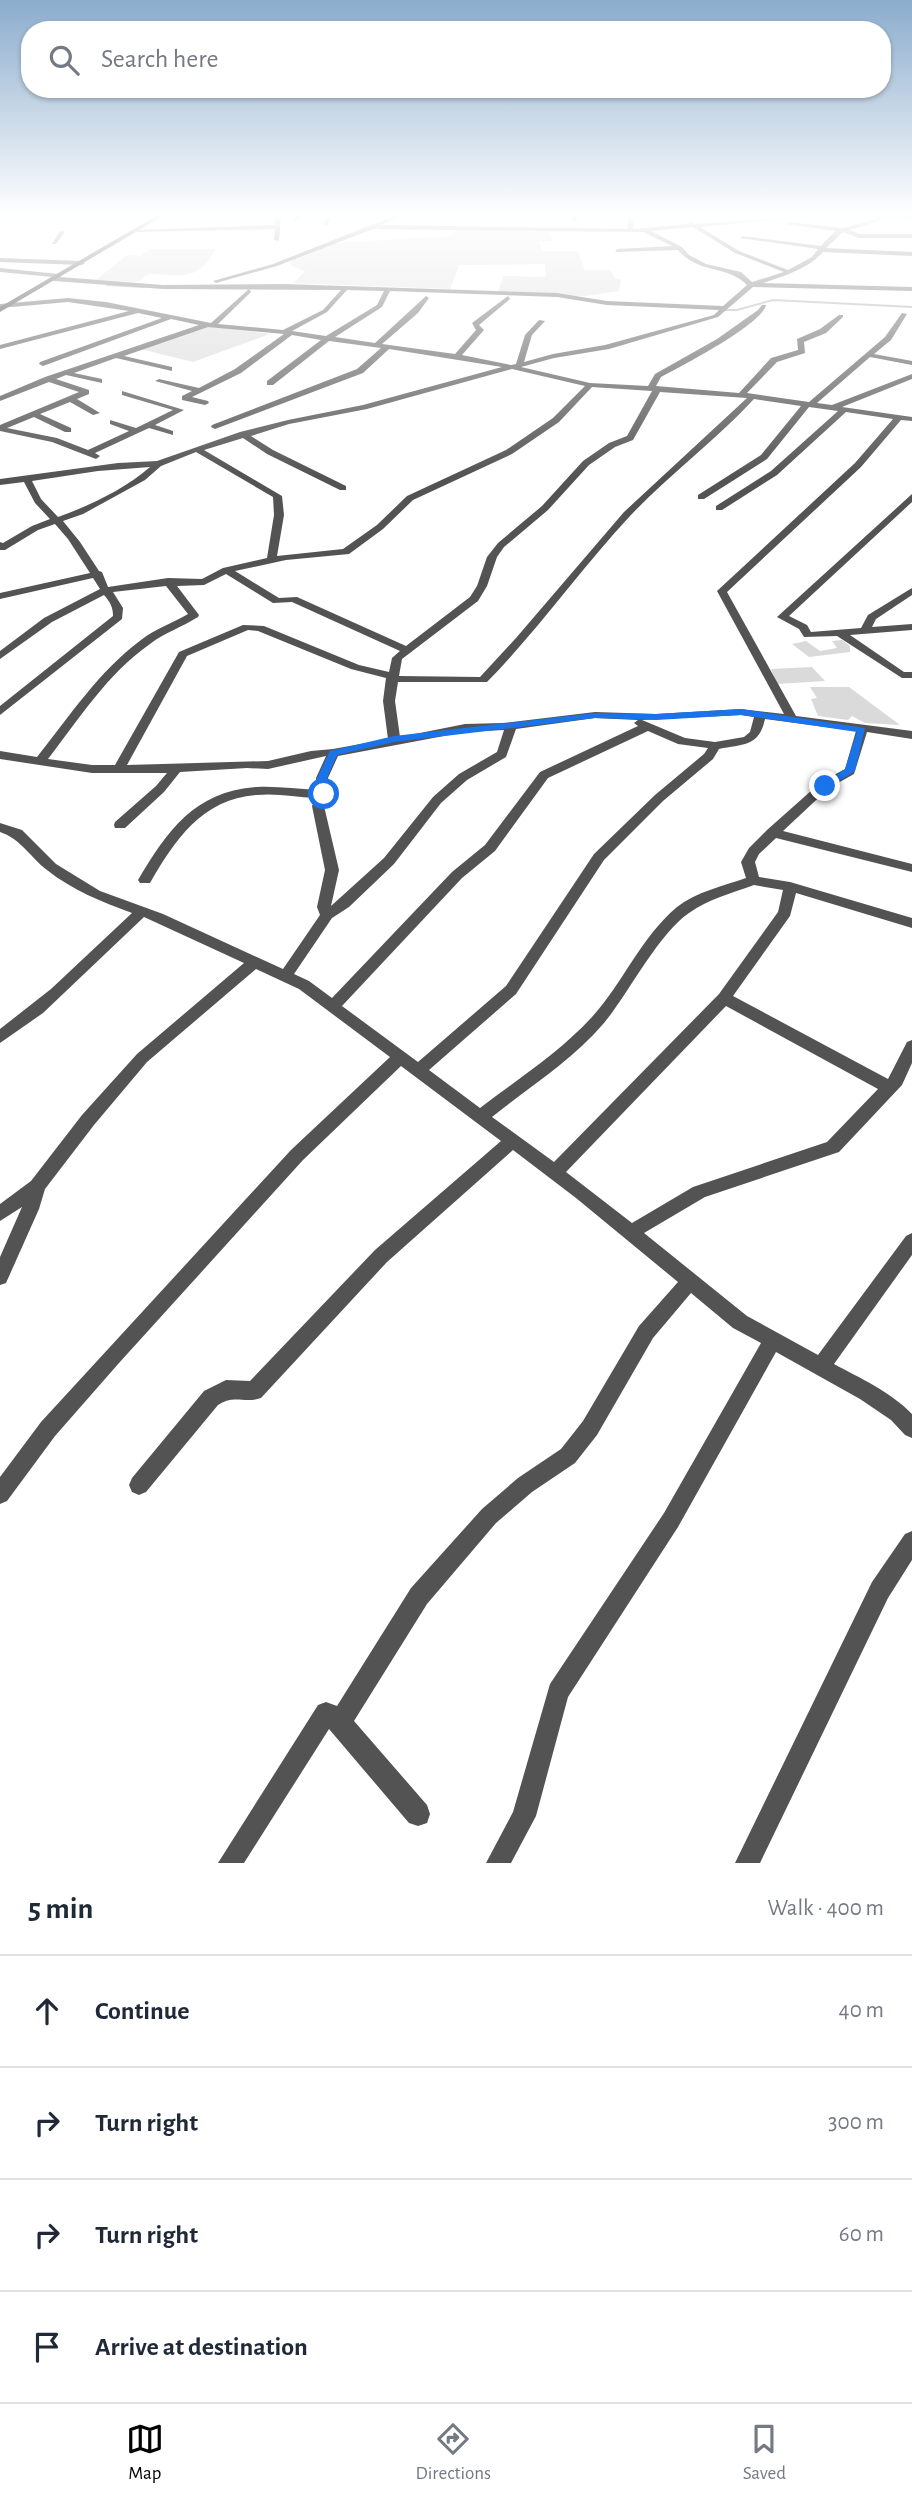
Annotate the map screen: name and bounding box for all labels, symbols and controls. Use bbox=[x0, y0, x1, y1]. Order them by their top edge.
search box bbox=[21, 21, 891, 98]
icon: search bbox=[45, 41, 83, 79]
text: Search here bbox=[101, 46, 219, 72]
route end bbox=[809, 770, 840, 801]
route start bbox=[308, 778, 339, 809]
text: 5 min bbox=[28, 1894, 93, 1924]
text: Walk · 400 m bbox=[768, 1897, 884, 1920]
icon: ahead bbox=[28, 1992, 66, 2030]
text: Continue bbox=[95, 1998, 190, 2024]
text: 40 m bbox=[839, 1999, 884, 2022]
icon: right bbox=[28, 2104, 66, 2142]
text: Turn right bbox=[95, 2110, 198, 2136]
text: 300 m bbox=[828, 2111, 884, 2134]
icon: right bbox=[28, 2216, 66, 2254]
text: Turn right bbox=[95, 2222, 198, 2248]
text: 60 m bbox=[839, 2223, 884, 2246]
icon: arrive bbox=[28, 2328, 66, 2366]
text: Arrive at destination bbox=[95, 2334, 308, 2360]
tab: Map bbox=[126, 2420, 164, 2485]
tab: Directions bbox=[415, 2420, 491, 2485]
tab: Saved bbox=[743, 2420, 786, 2485]

